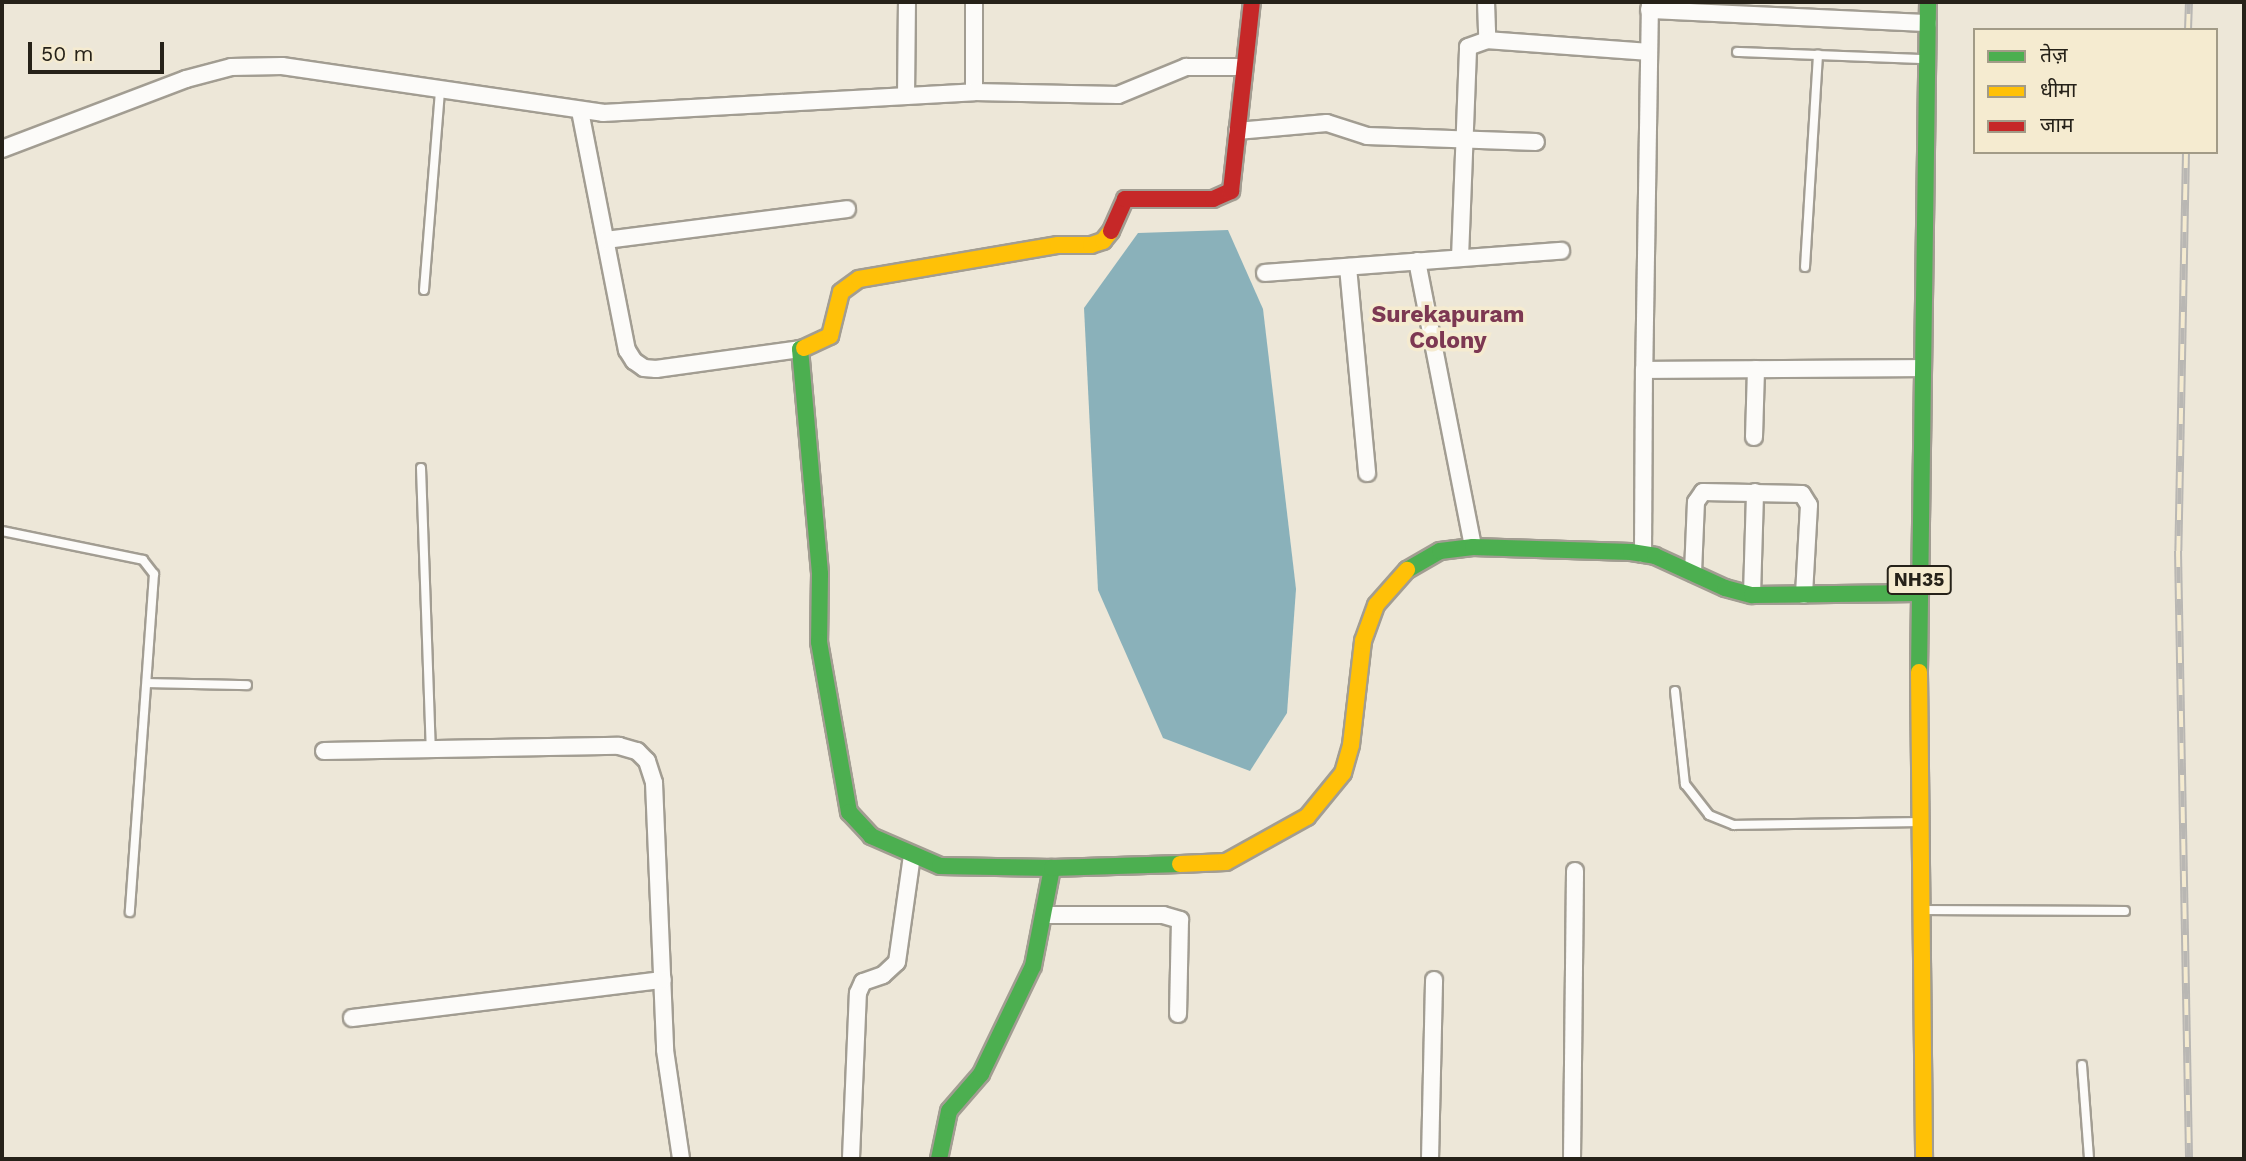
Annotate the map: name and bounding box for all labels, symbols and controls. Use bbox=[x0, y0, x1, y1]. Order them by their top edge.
scale bar bbox=[32, 28, 168, 72]
legend bbox=[1973, 28, 2218, 154]
text: 50 m bbox=[41, 41, 93, 66]
text: तेज़ bbox=[2040, 42, 2068, 67]
text: धीमा bbox=[2040, 77, 2076, 102]
text: जाम bbox=[2040, 112, 2074, 137]
district label: Surekapuram Colony bbox=[1372, 301, 1524, 355]
road number: NH35 bbox=[1886, 565, 1952, 596]

